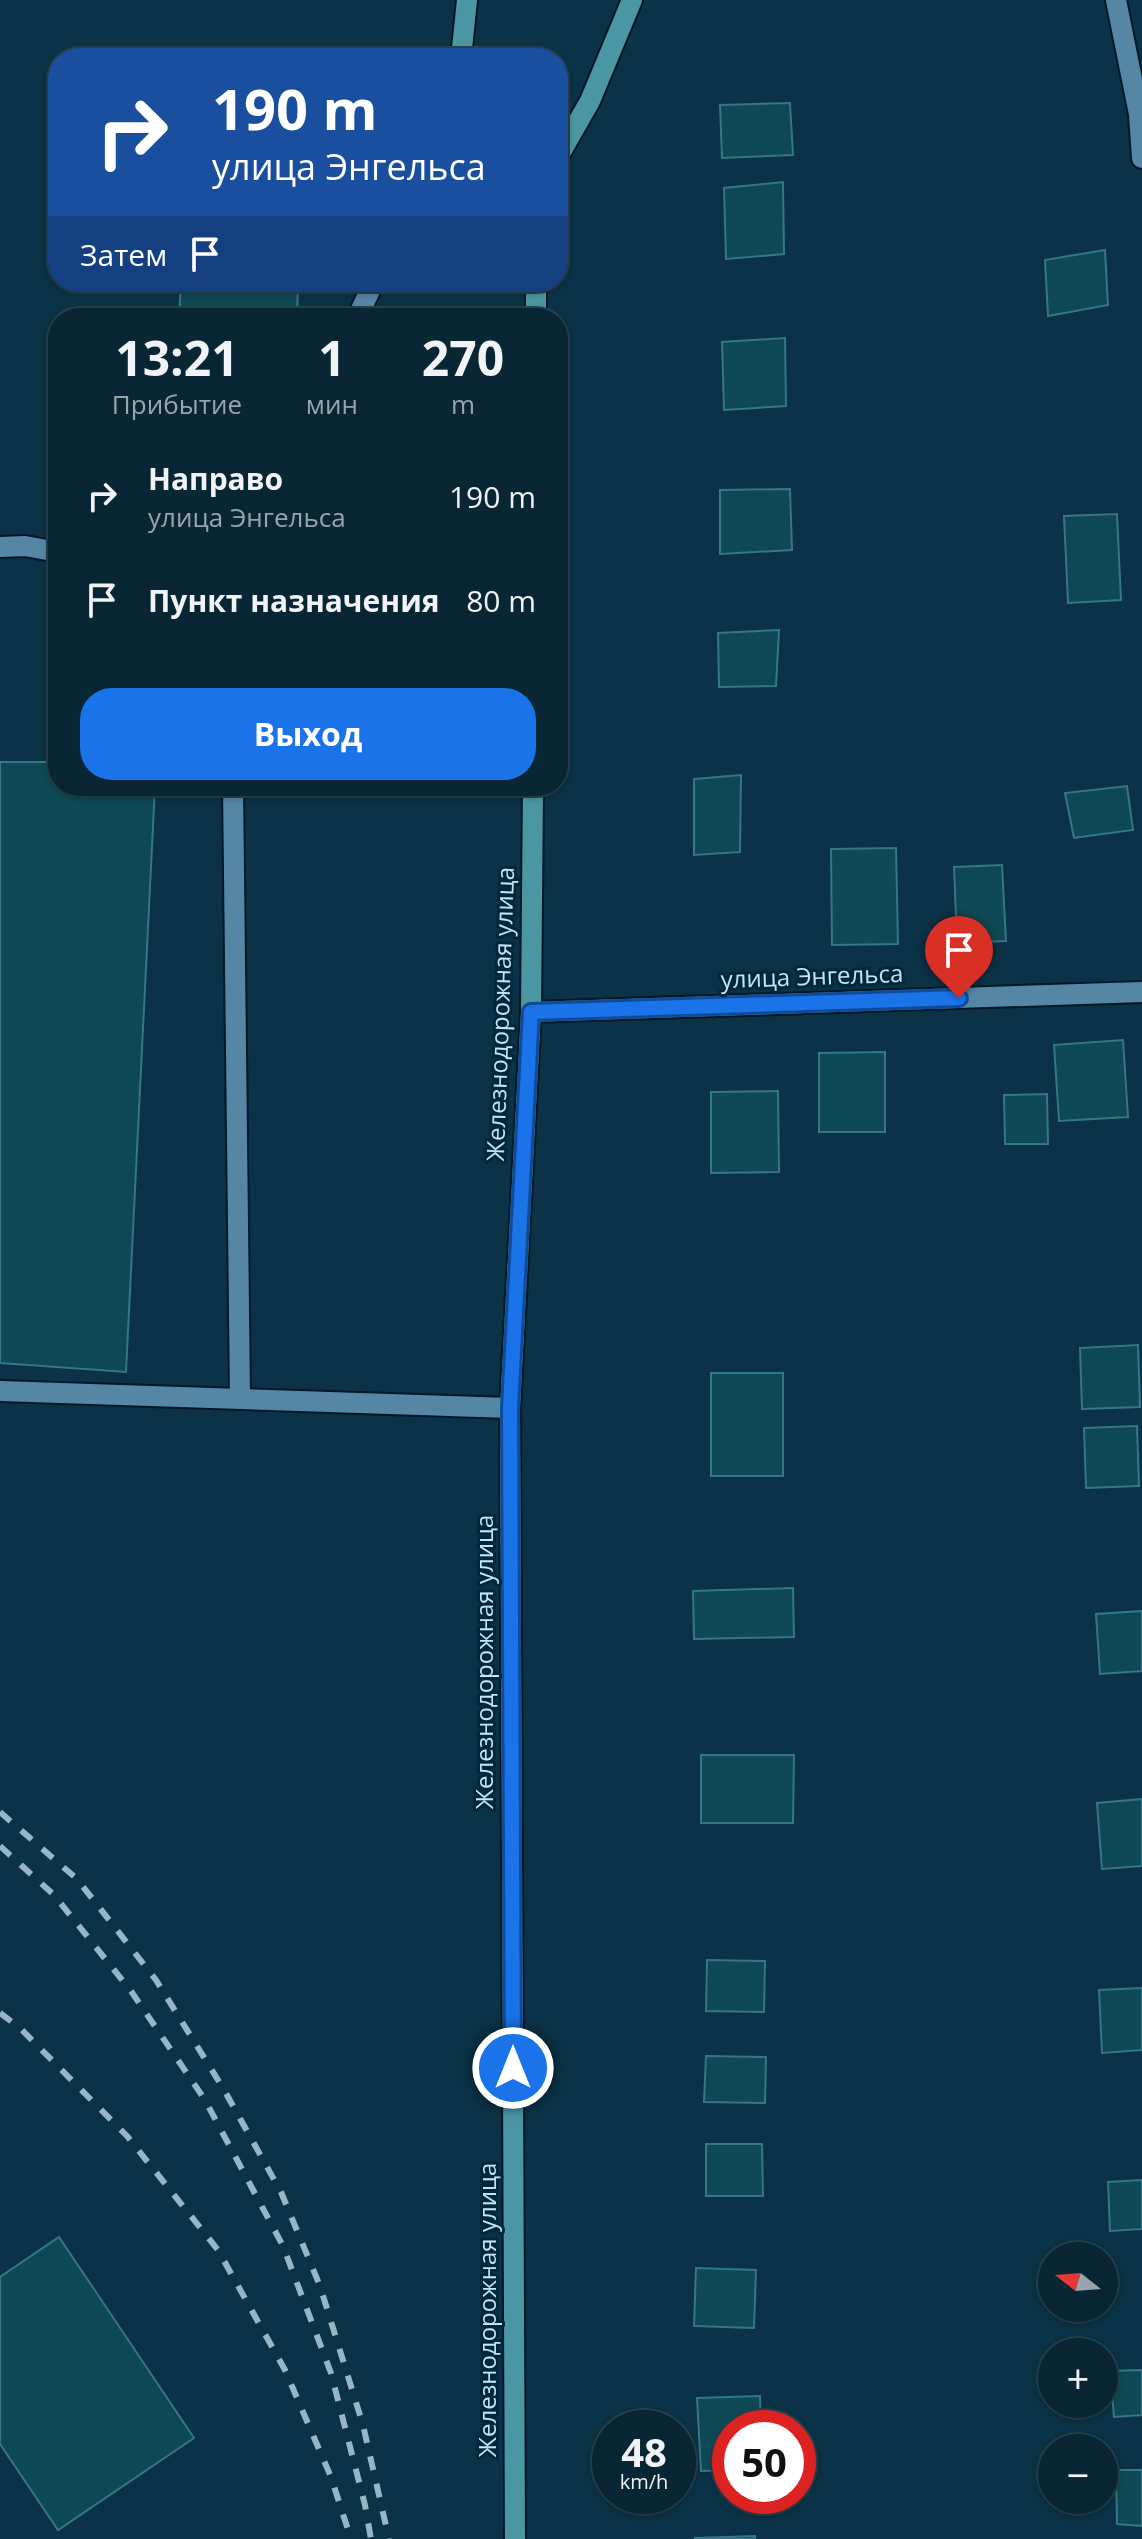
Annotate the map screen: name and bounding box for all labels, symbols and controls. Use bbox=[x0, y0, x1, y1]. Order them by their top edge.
text: 190 m bbox=[212, 70, 378, 146]
icon: right bbox=[80, 80, 184, 184]
text: улица Энгельса bbox=[212, 142, 486, 191]
icon: arrive bbox=[183, 232, 227, 276]
text: Затем bbox=[80, 234, 167, 275]
text: 13:21 bbox=[115, 325, 239, 390]
text: 1 bbox=[318, 325, 346, 390]
text: 270 bbox=[422, 325, 504, 390]
text: Прибытие bbox=[112, 386, 242, 422]
text: мин bbox=[306, 386, 358, 422]
text: m bbox=[451, 386, 475, 422]
text: Направо bbox=[148, 458, 283, 499]
icon: right bbox=[80, 474, 124, 518]
text: 190 m bbox=[449, 476, 536, 517]
text: улица Энгельса bbox=[148, 499, 346, 535]
icon: arrive bbox=[80, 578, 124, 622]
text: Пункт назначения bbox=[148, 580, 440, 621]
text: 80 m bbox=[466, 580, 536, 621]
button: Выход bbox=[80, 688, 536, 780]
street label: Железнодорожная улица bbox=[478, 866, 521, 1162]
pin bbox=[925, 916, 993, 998]
icon: arrive bbox=[937, 928, 981, 972]
street label: улица Энгельса bbox=[720, 956, 904, 995]
street label: Железнодорожная улица bbox=[467, 1515, 500, 1809]
position arrow bbox=[471, 2026, 555, 2110]
street label: Железнодорожная улица bbox=[470, 2163, 503, 2457]
north arrow bbox=[1038, 2242, 1118, 2322]
map controls bbox=[1038, 2242, 1118, 2514]
button: + bbox=[1038, 2338, 1118, 2418]
speed limit sign: 50 bbox=[712, 2410, 816, 2514]
text: 48 bbox=[621, 2424, 667, 2479]
button: − bbox=[1038, 2434, 1118, 2514]
text: km/h bbox=[620, 2468, 668, 2495]

